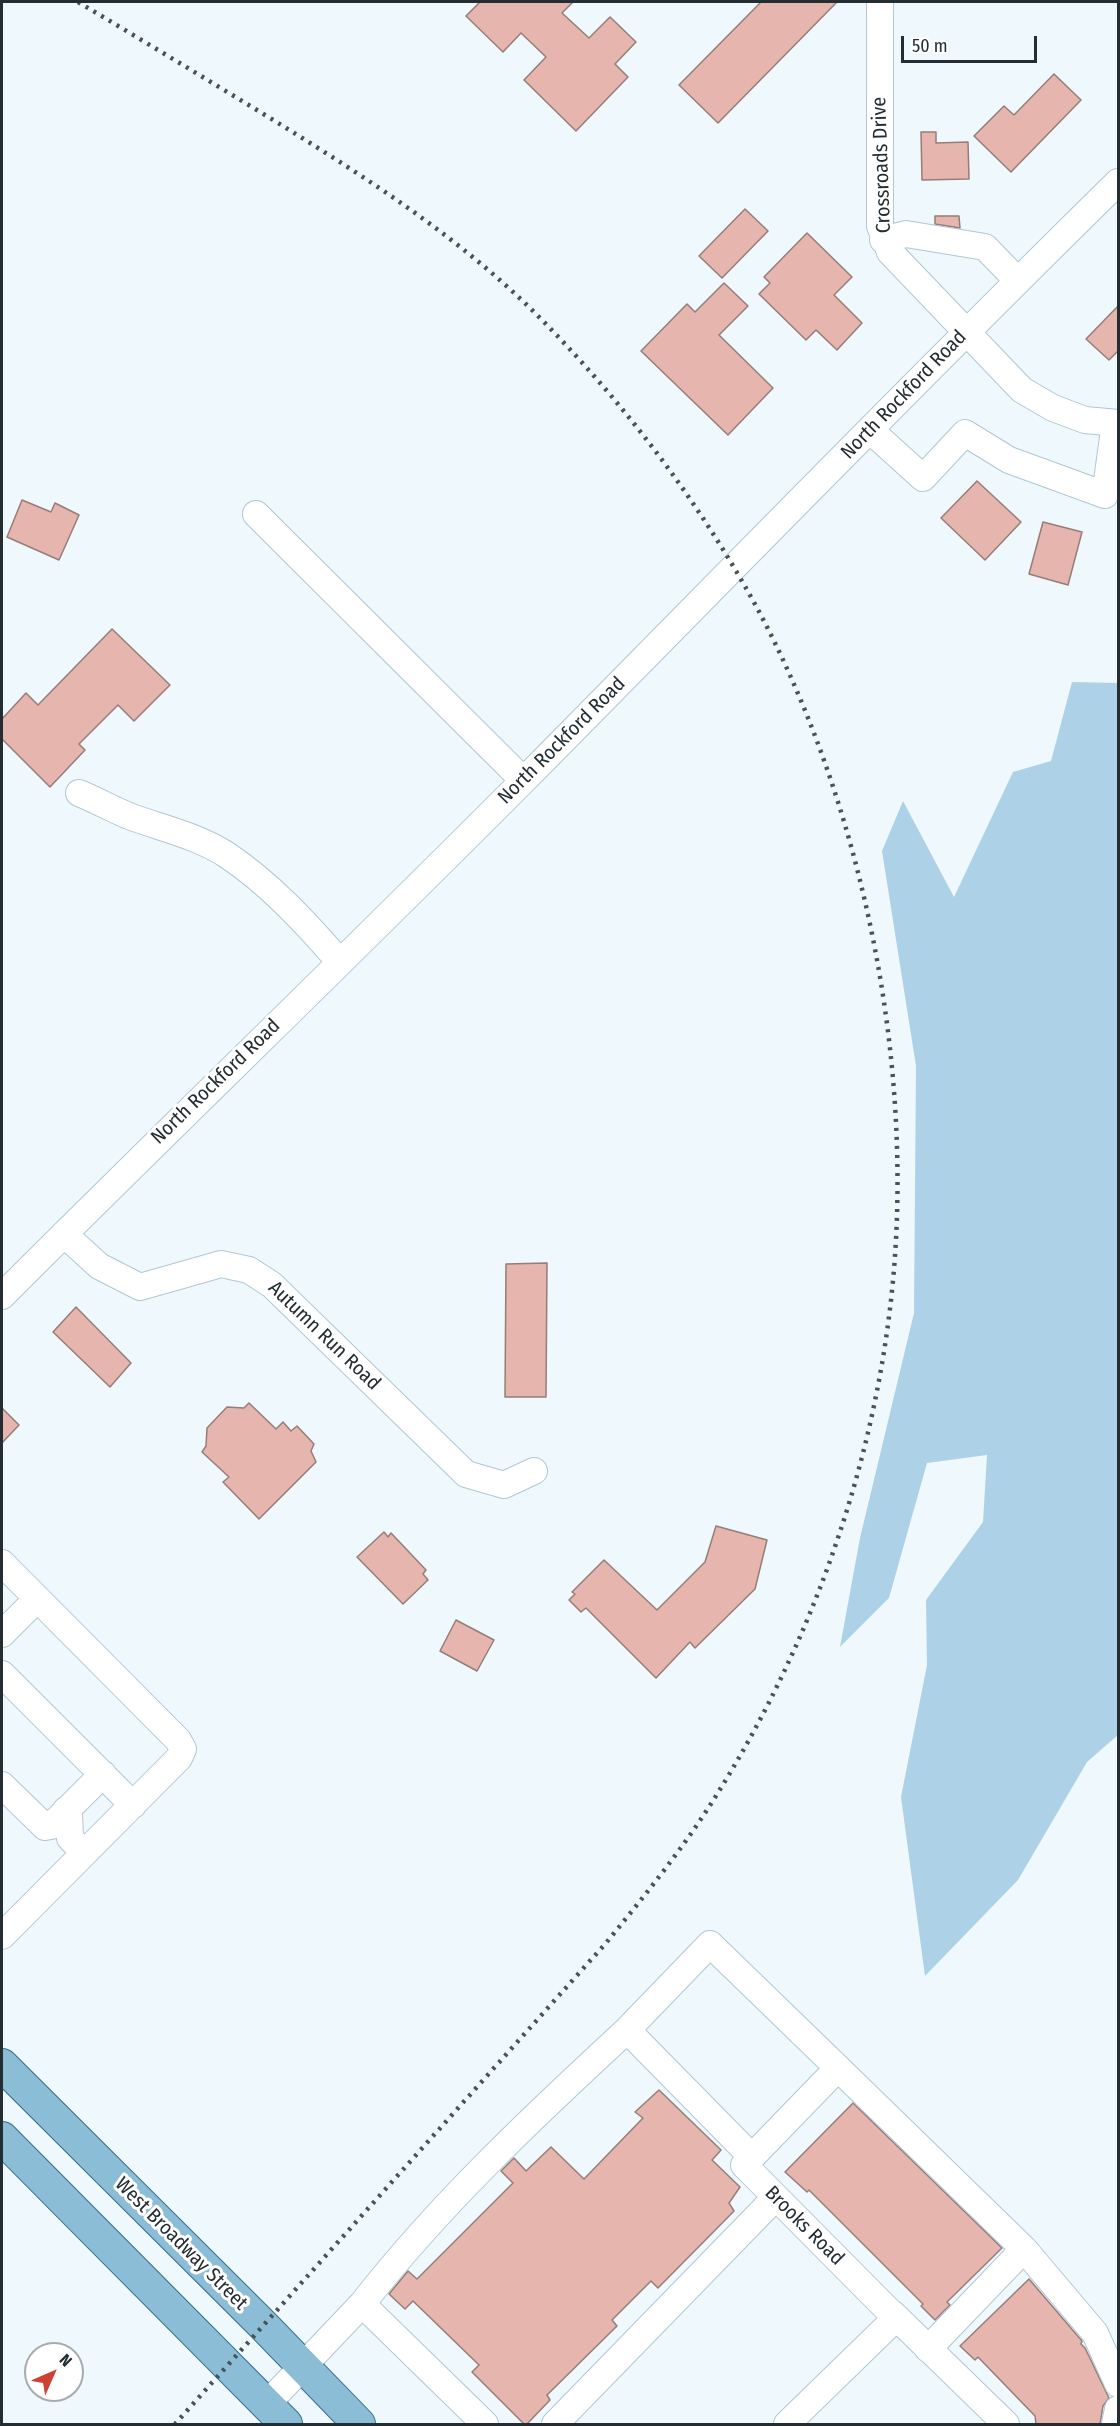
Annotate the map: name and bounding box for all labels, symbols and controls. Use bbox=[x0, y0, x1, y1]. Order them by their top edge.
scale bar bbox=[904, 24, 1040, 62]
text: 50 m bbox=[912, 35, 948, 57]
street label: Crossroads Drive bbox=[868, 96, 896, 234]
street label: North Rockford Road bbox=[836, 325, 972, 465]
street label: North Rockford Road bbox=[493, 672, 631, 810]
street label: North Rockford Road bbox=[146, 1014, 286, 1150]
street label: Autumn Run Road bbox=[263, 1276, 385, 1396]
street label: West Broadway Street bbox=[110, 2173, 252, 2315]
street label: Brooks Road bbox=[759, 2181, 849, 2271]
north arrow bbox=[24, 2342, 84, 2402]
text: N bbox=[56, 2350, 76, 2370]

